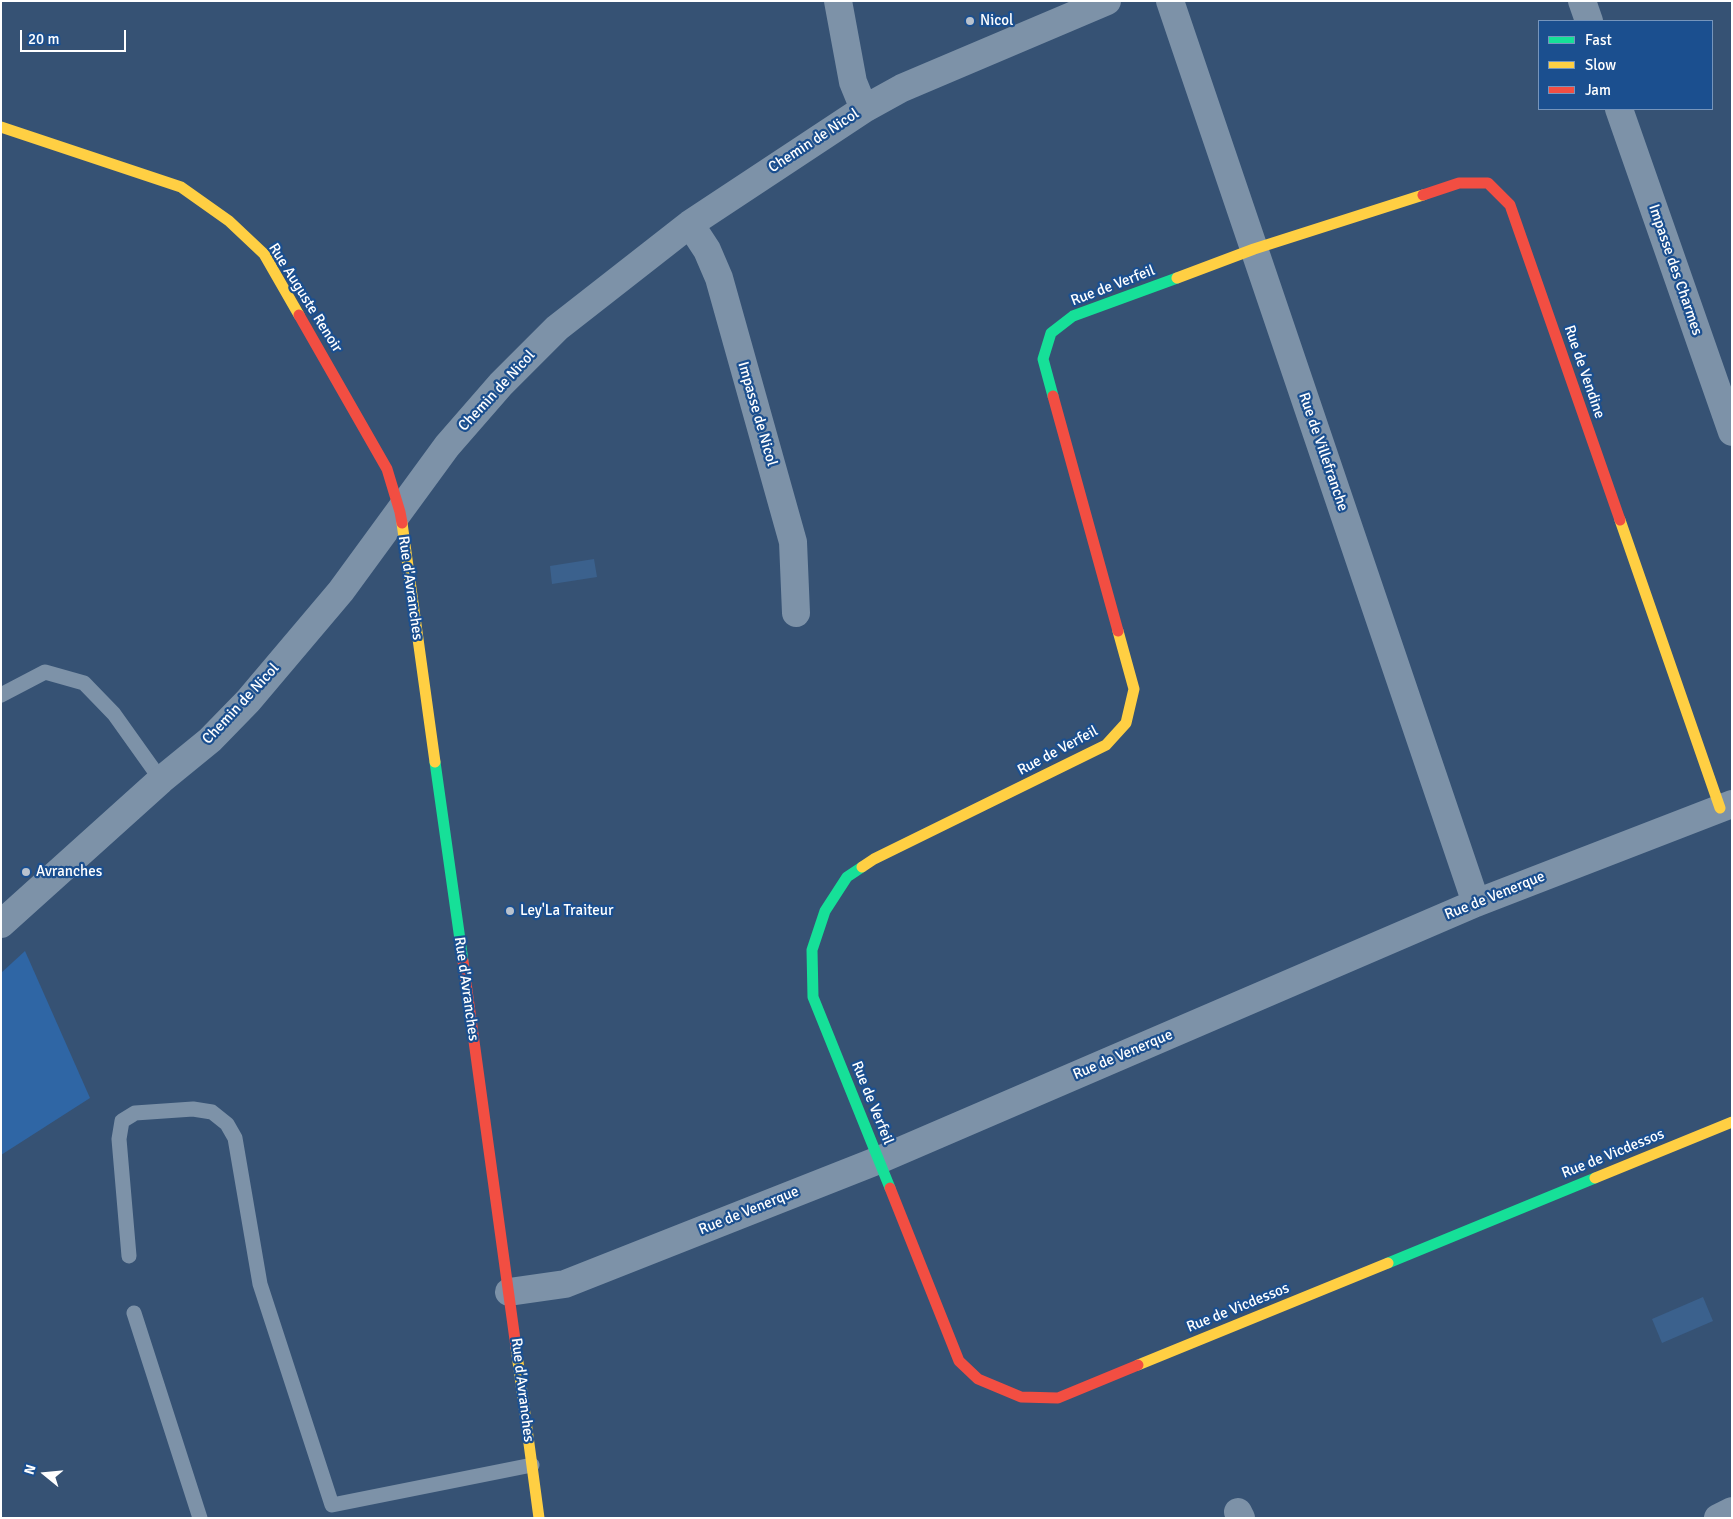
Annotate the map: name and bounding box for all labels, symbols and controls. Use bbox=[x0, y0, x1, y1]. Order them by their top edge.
place label: Nicol bbox=[980, 12, 1013, 30]
marker: Nicol bbox=[964, 15, 976, 27]
scale bar bbox=[22, 20, 129, 52]
legend bbox=[1538, 20, 1713, 110]
text: 20 m bbox=[28, 30, 59, 48]
text: Fast bbox=[1585, 31, 1612, 49]
text: Slow bbox=[1585, 56, 1616, 74]
text: Jam bbox=[1585, 81, 1611, 99]
street label: Chemin de Nicol bbox=[765, 105, 863, 177]
street label: Impasse des Charmes bbox=[1644, 202, 1706, 338]
street label: Rue Auguste Renoir bbox=[264, 240, 346, 356]
street label: Rue de Verfeil bbox=[1068, 262, 1158, 310]
street label: Rue de Vendine bbox=[1560, 323, 1608, 421]
street label: Chemin de Nicol bbox=[455, 347, 539, 435]
street label: Impasse de Nicol bbox=[733, 360, 781, 468]
street label: Rue de Villefranche bbox=[1294, 390, 1352, 514]
street label: Rue d'Avranches bbox=[394, 535, 426, 641]
street label: Chemin de Nicol bbox=[199, 660, 283, 748]
street label: Rue de Verfeil bbox=[1015, 722, 1101, 780]
place label: Avranches bbox=[36, 863, 102, 881]
marker: Avranches bbox=[20, 866, 32, 878]
street label: Rue de Venerque bbox=[1442, 868, 1548, 924]
place label: Ley'La Traiteur bbox=[520, 902, 613, 920]
marker: Ley'La Traiteur bbox=[504, 905, 516, 917]
street label: Rue d'Avranches bbox=[450, 936, 482, 1042]
street label: Rue de Venerque bbox=[1070, 1026, 1176, 1084]
street label: Rue de Verfeil bbox=[847, 1059, 897, 1147]
street label: Rue de Vicdessos bbox=[1559, 1125, 1667, 1183]
street label: Rue de Venerque bbox=[696, 1183, 802, 1239]
street label: Rue de Vicdessos bbox=[1184, 1279, 1292, 1337]
street label: Rue d'Avranches bbox=[507, 1337, 537, 1443]
north arrow bbox=[20, 1449, 70, 1499]
text: N bbox=[21, 1462, 40, 1477]

